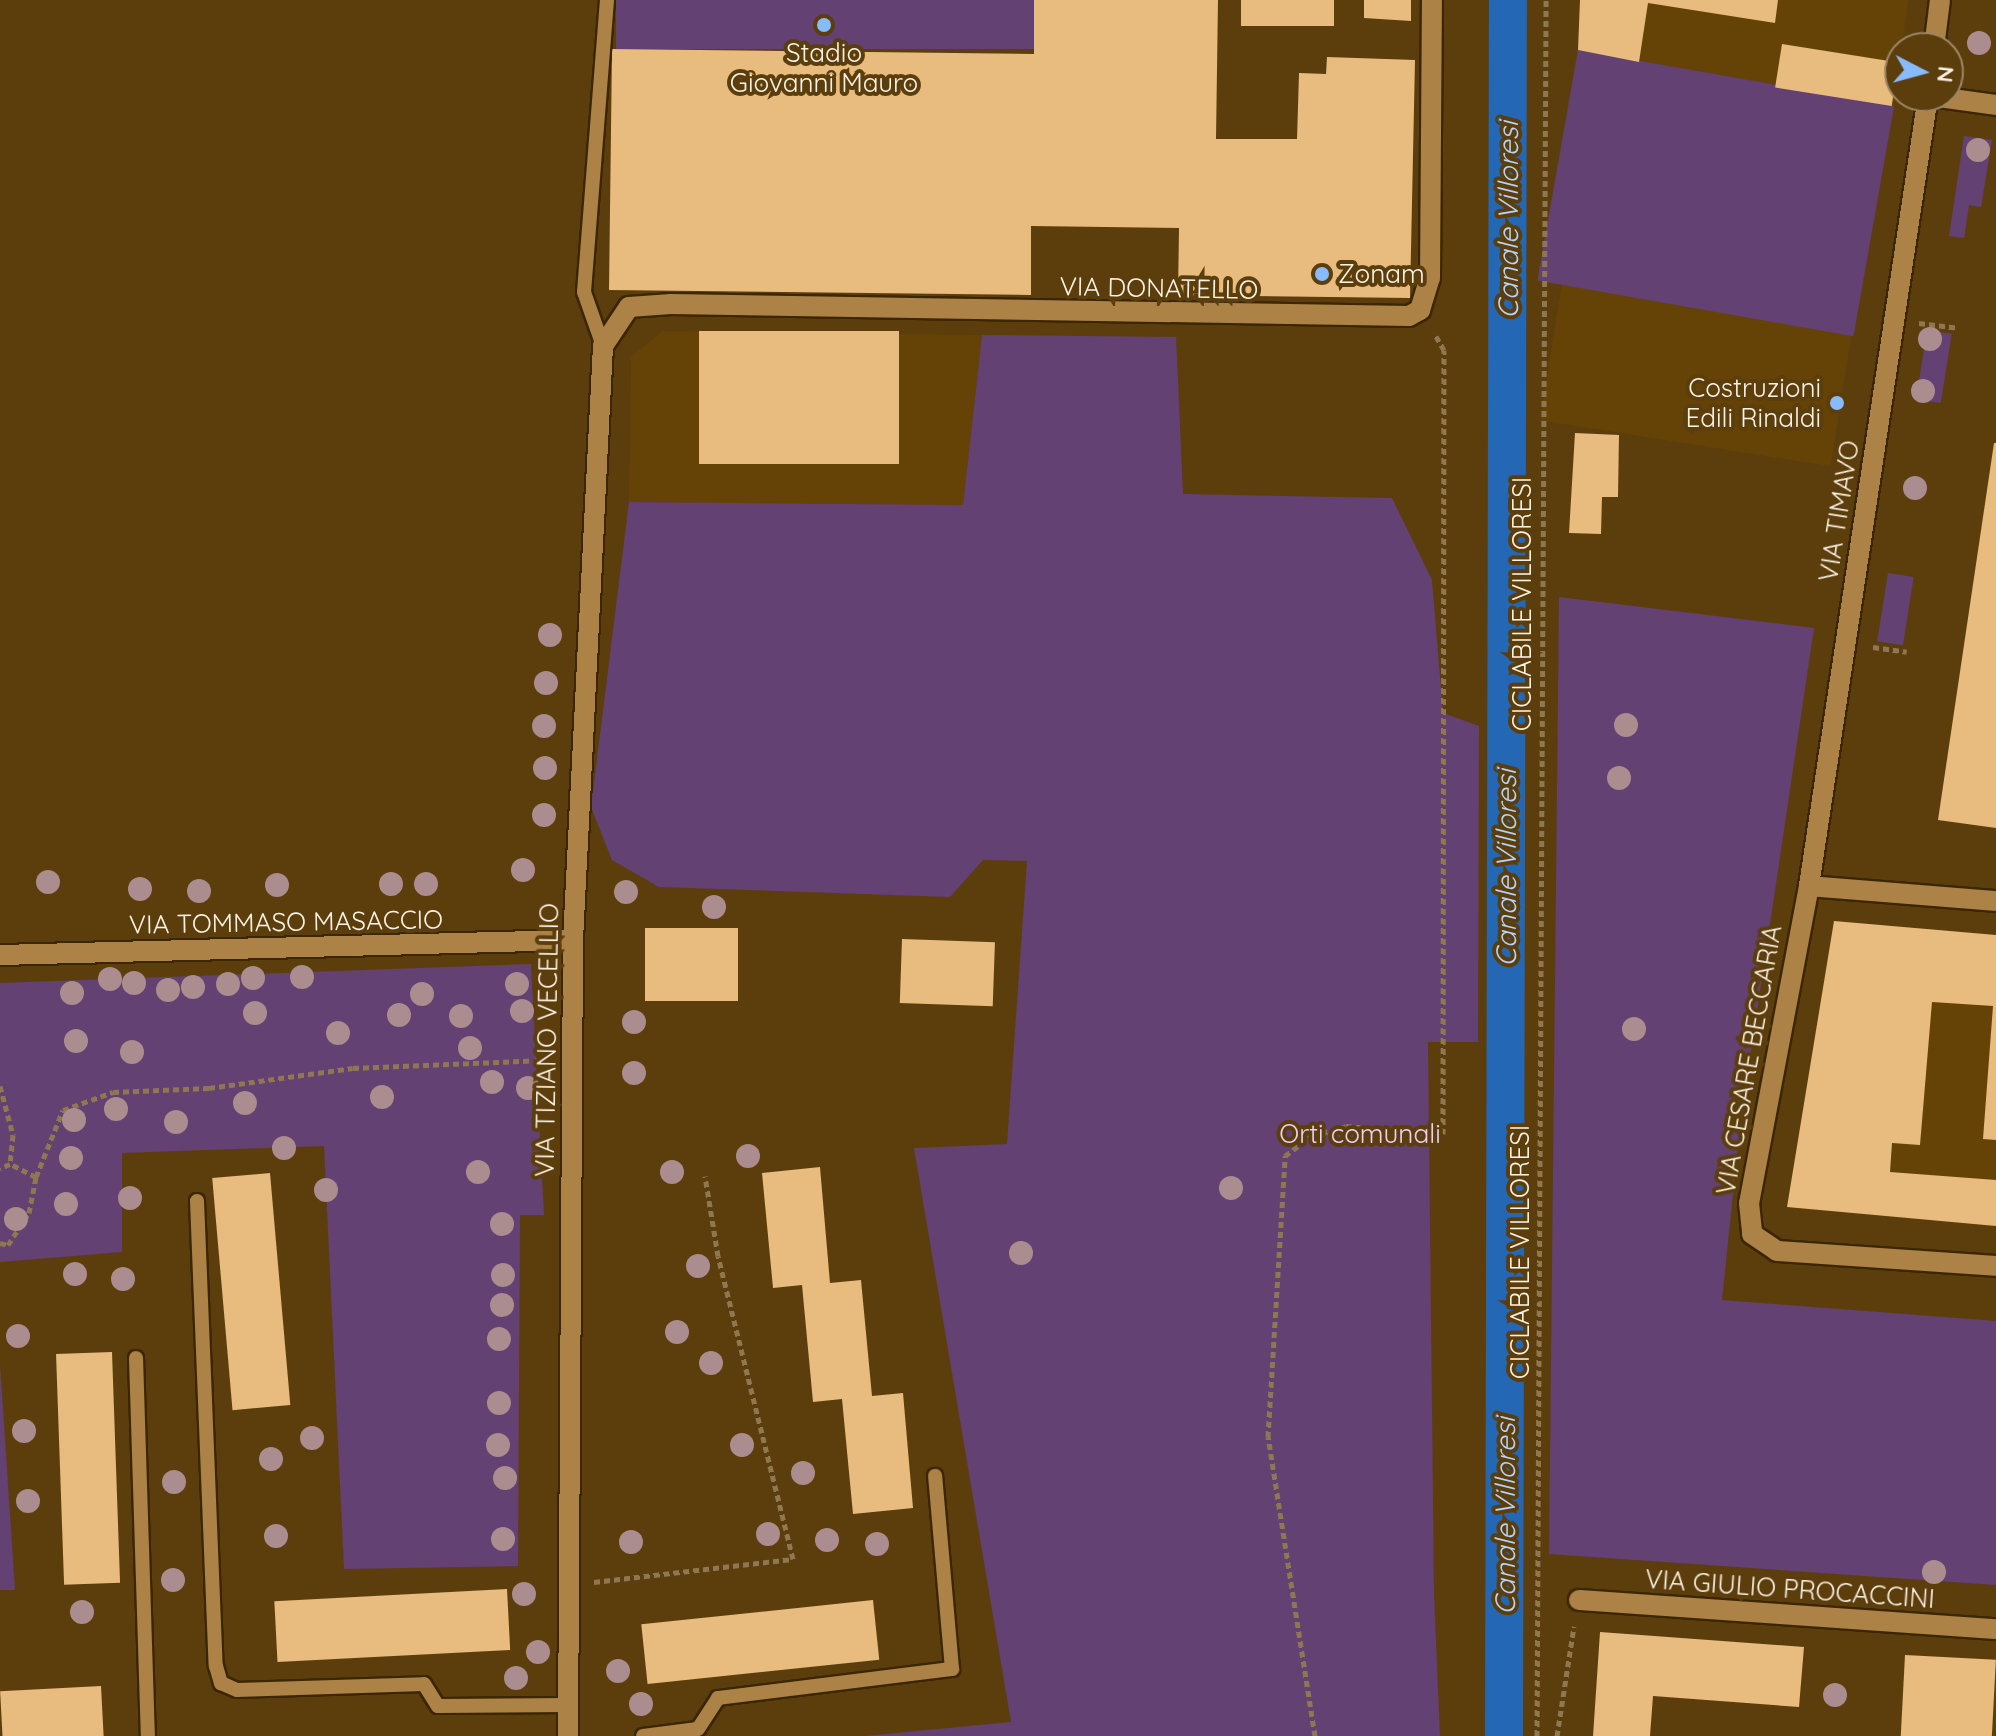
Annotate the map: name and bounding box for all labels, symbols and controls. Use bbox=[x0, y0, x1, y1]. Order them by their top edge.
marker: Stadio Giovanni Mauro bbox=[815, 16, 833, 34]
north arrow bbox=[1884, 32, 1964, 112]
place label: Stadio Giovanni Mauro bbox=[730, 37, 918, 98]
text: N bbox=[1931, 65, 1961, 84]
water label: Canale Villoresi bbox=[1491, 121, 1525, 319]
place label: Zonam bbox=[1338, 258, 1425, 290]
marker: Zonam bbox=[1313, 265, 1331, 283]
street label: VIA DONATELLO bbox=[1059, 271, 1259, 305]
place label: Costruzioni Edili Rinaldi bbox=[1686, 372, 1821, 434]
marker: Costruzioni Edili Rinaldi bbox=[1828, 394, 1846, 412]
street label: VIA TIMAVO bbox=[1812, 438, 1866, 584]
street label: CICLABILE VILLORESI bbox=[1506, 477, 1538, 731]
water label: Canale Villoresi bbox=[1489, 769, 1523, 967]
street label: VIA TIZIANO VECELLIO bbox=[529, 903, 565, 1177]
street label: VIA TOMMASO MASACCIO bbox=[129, 904, 443, 940]
street label: VIA CESARE BECCARIA bbox=[1710, 923, 1788, 1197]
park label: Orti comunali bbox=[1279, 1118, 1441, 1150]
street label: CICLABILE VILLORESI bbox=[1504, 1125, 1536, 1379]
water label: Canale Villoresi bbox=[1488, 1417, 1522, 1615]
street label: VIA GIULIO PROCACCINI bbox=[1644, 1563, 1936, 1615]

